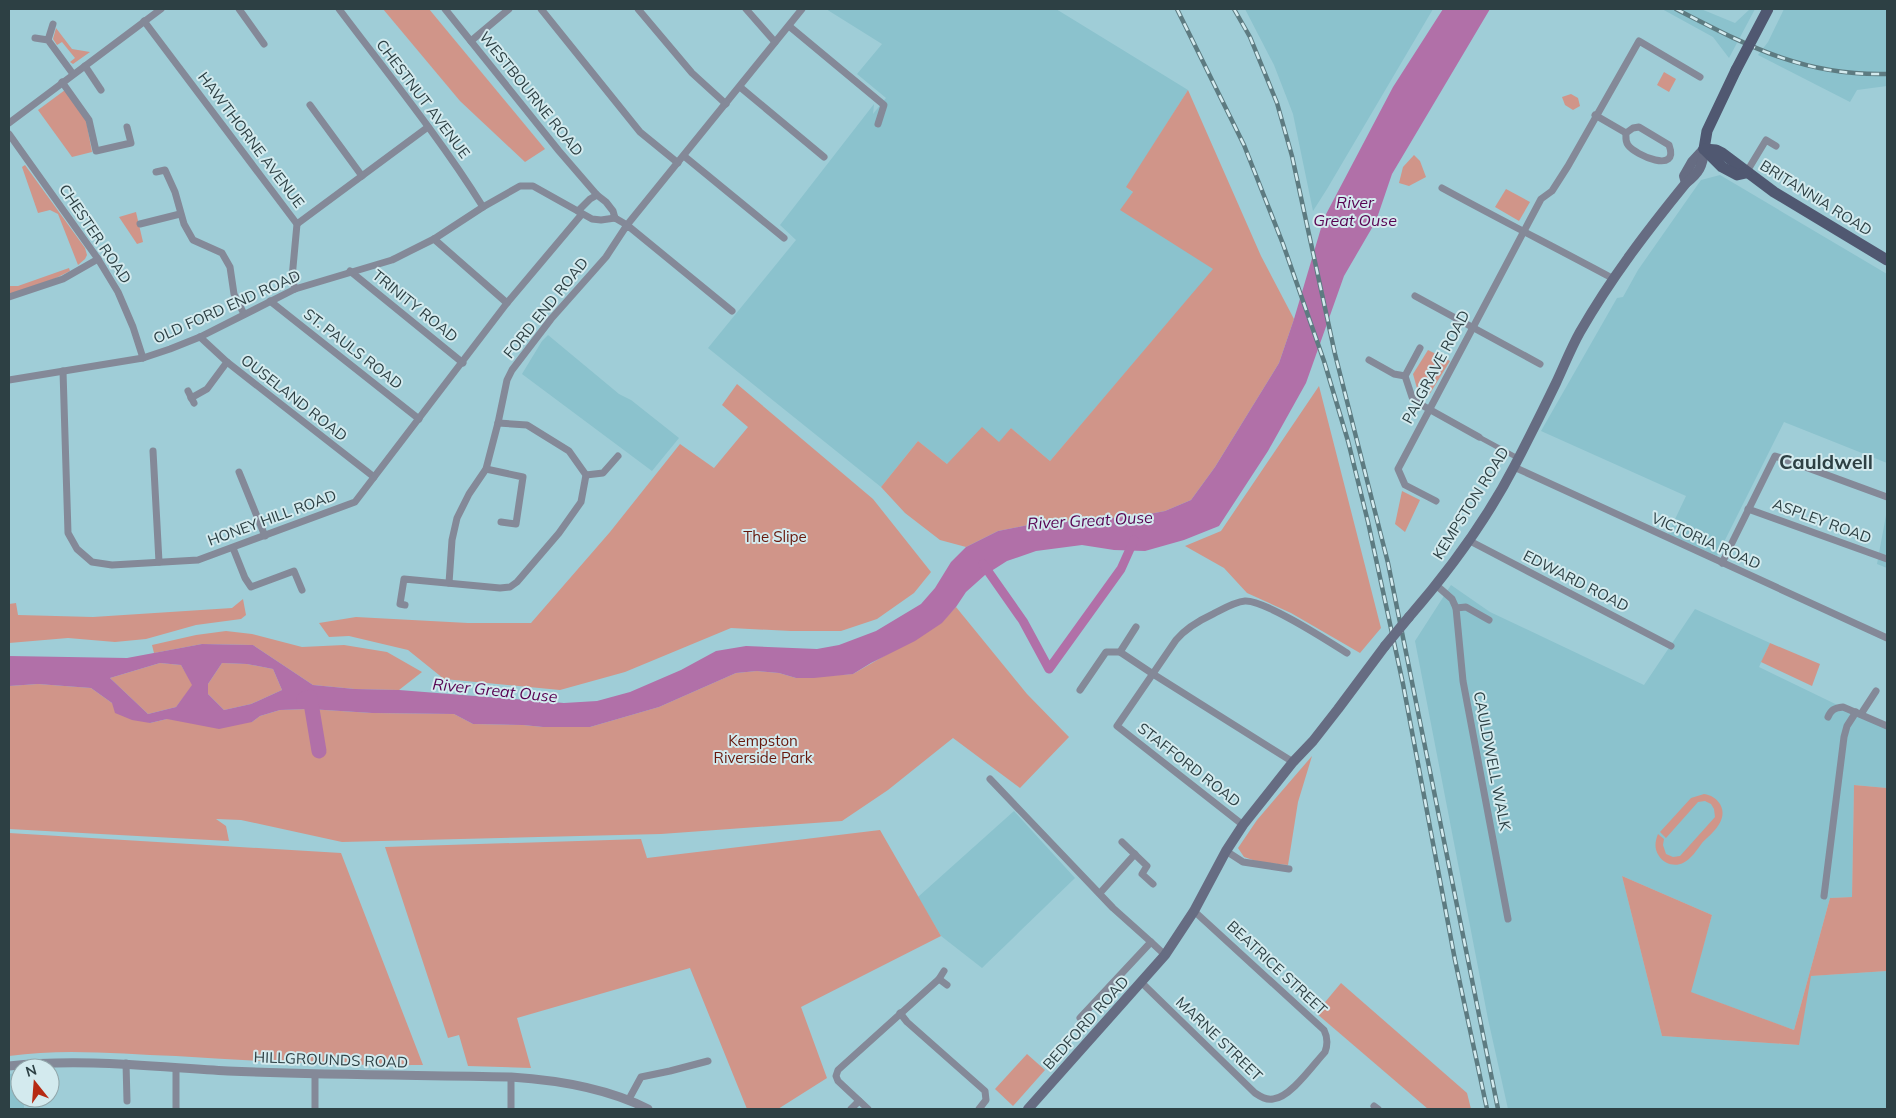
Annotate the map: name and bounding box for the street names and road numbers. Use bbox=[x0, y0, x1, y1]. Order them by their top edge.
street label: WESTBOURNE ROAD bbox=[475, 28, 587, 160]
street label: CHESTNUT AVENUE bbox=[372, 35, 474, 162]
street label: HAWTHORNE AVENUE bbox=[194, 68, 309, 212]
street label: BRITANNIA ROAD bbox=[1757, 155, 1876, 240]
street label: CHESTER ROAD bbox=[55, 180, 136, 287]
street label: FORD END ROAD bbox=[499, 253, 592, 362]
street label: OLD FORD END ROAD bbox=[150, 265, 303, 348]
street label: TRINITY ROAD bbox=[369, 265, 462, 346]
street label: ST. PAULS ROAD bbox=[300, 304, 407, 393]
street label: PALGRAVE ROAD bbox=[1398, 307, 1473, 427]
street label: OUSELAND ROAD bbox=[237, 350, 351, 445]
street label: KEMPSTON ROAD bbox=[1428, 443, 1513, 563]
street label: HONEY HILL ROAD bbox=[205, 485, 339, 550]
street label: ASPLEY ROAD bbox=[1770, 494, 1874, 547]
street label: VICTORIA ROAD bbox=[1649, 508, 1764, 573]
street label: EDWARD ROAD bbox=[1520, 546, 1632, 615]
street label: CAULDWELL WALK bbox=[1470, 690, 1515, 833]
street label: STAFFORD ROAD bbox=[1134, 718, 1245, 811]
street label: BEATRICE STREET bbox=[1223, 916, 1331, 1019]
street label: BEDFORD ROAD bbox=[1039, 972, 1133, 1073]
street label: MARNE STREET bbox=[1172, 992, 1267, 1085]
street label: HILLGROUNDS ROAD bbox=[253, 1047, 409, 1072]

